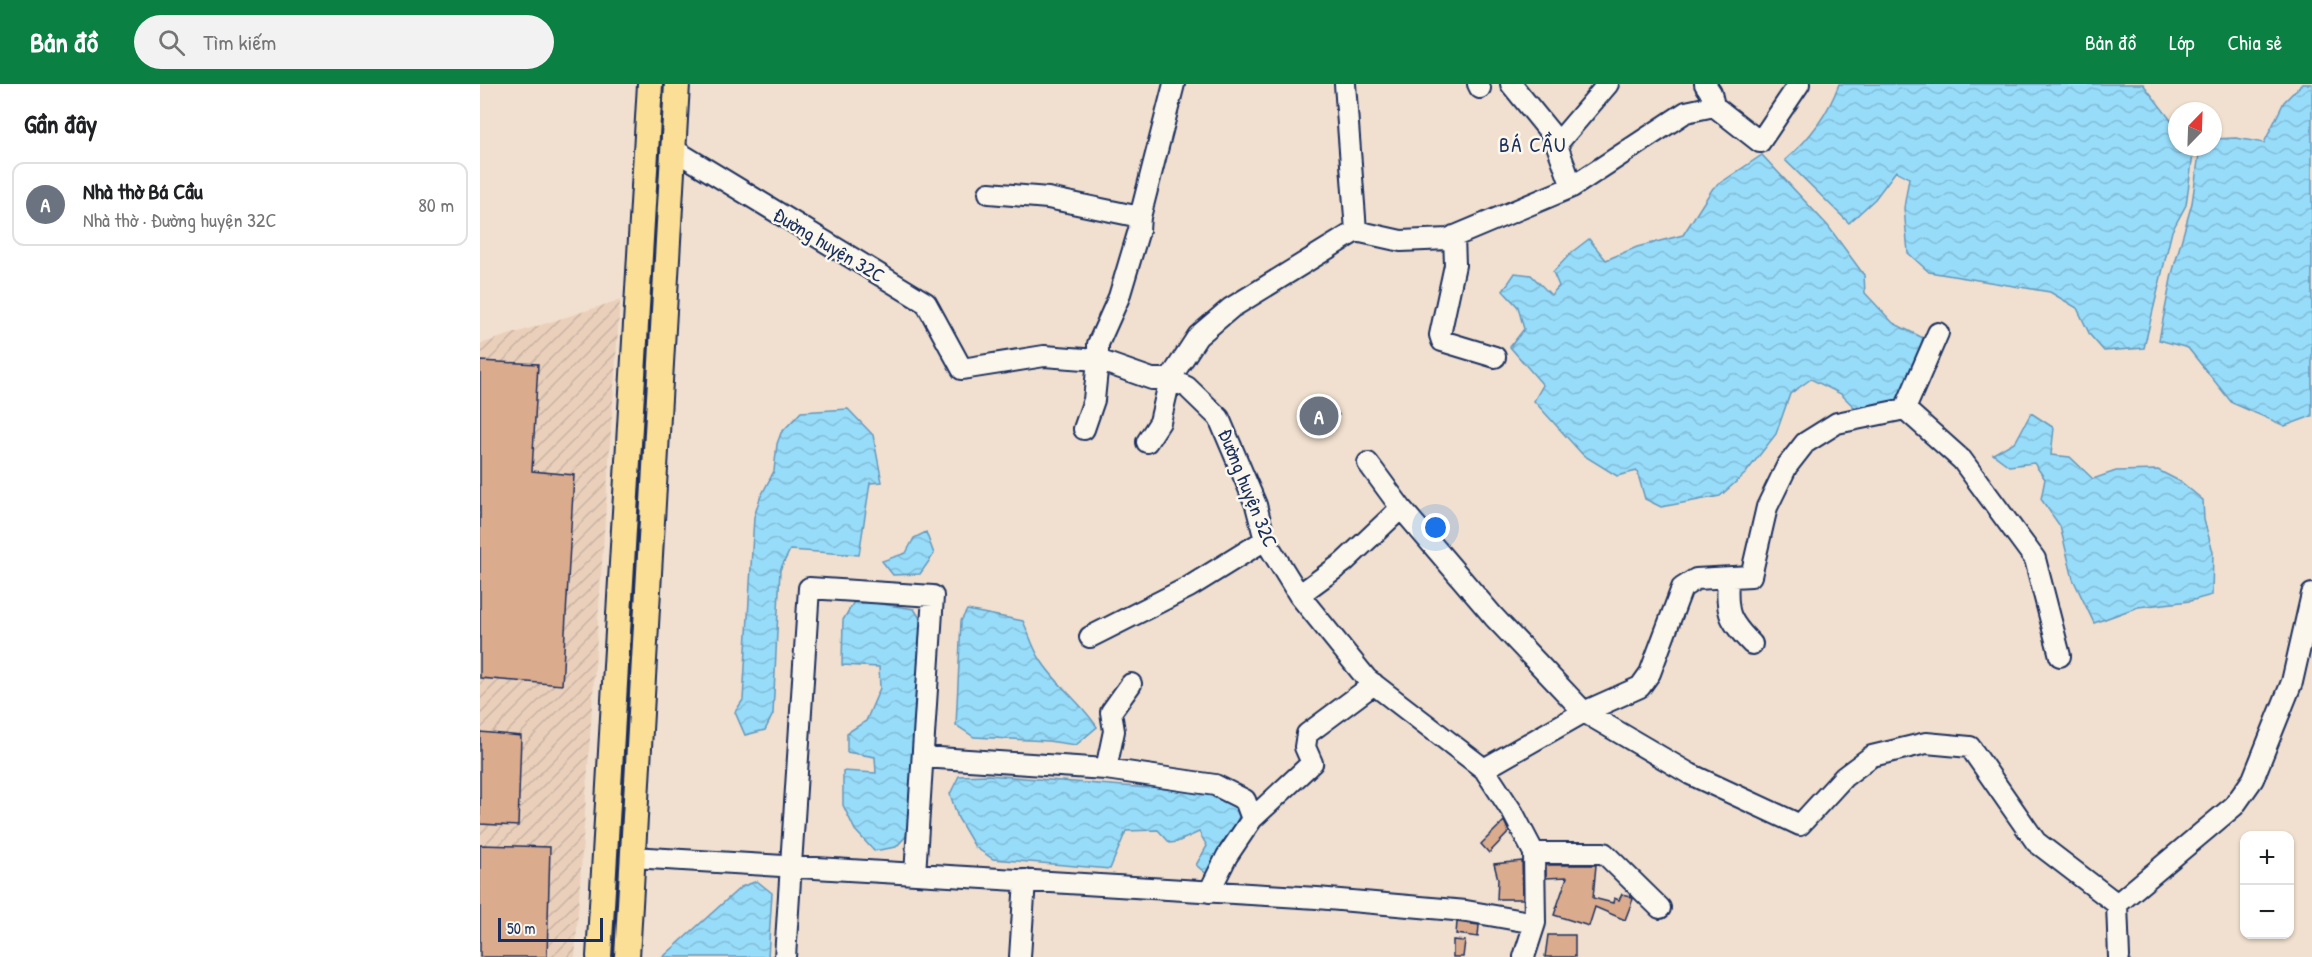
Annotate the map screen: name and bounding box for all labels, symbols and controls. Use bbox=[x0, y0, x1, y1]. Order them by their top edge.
search box bbox=[134, 15, 554, 69]
text: Bản đồ bbox=[30, 23, 98, 61]
icon: search bbox=[155, 26, 188, 59]
text: Tìm kiếm bbox=[203, 27, 276, 57]
text: Bản đồ bbox=[2085, 28, 2136, 57]
text: Lớp bbox=[2169, 28, 2194, 57]
text: Chia sẻ bbox=[2227, 28, 2282, 57]
north arrow bbox=[2168, 102, 2222, 156]
text: Gần đây bbox=[24, 106, 97, 141]
district label: BÁ CẦU bbox=[1499, 130, 1567, 159]
text: Nhà thờ Bá Cầu bbox=[83, 176, 203, 206]
text: A bbox=[41, 191, 50, 218]
text: 80 m bbox=[418, 191, 454, 218]
street label: Đường huyện 32C bbox=[769, 201, 890, 288]
text: Nhà thờ · Đường huyện 32C bbox=[83, 206, 276, 233]
pin: A bbox=[1300, 394, 1338, 438]
street label: Đường huyện 32C bbox=[1212, 425, 1284, 551]
your location bbox=[1421, 513, 1450, 542]
map controls bbox=[2240, 831, 2294, 939]
button: + bbox=[2240, 831, 2294, 885]
button: − bbox=[2240, 885, 2294, 939]
scale bar bbox=[498, 915, 603, 942]
text: 50 m bbox=[507, 917, 536, 939]

